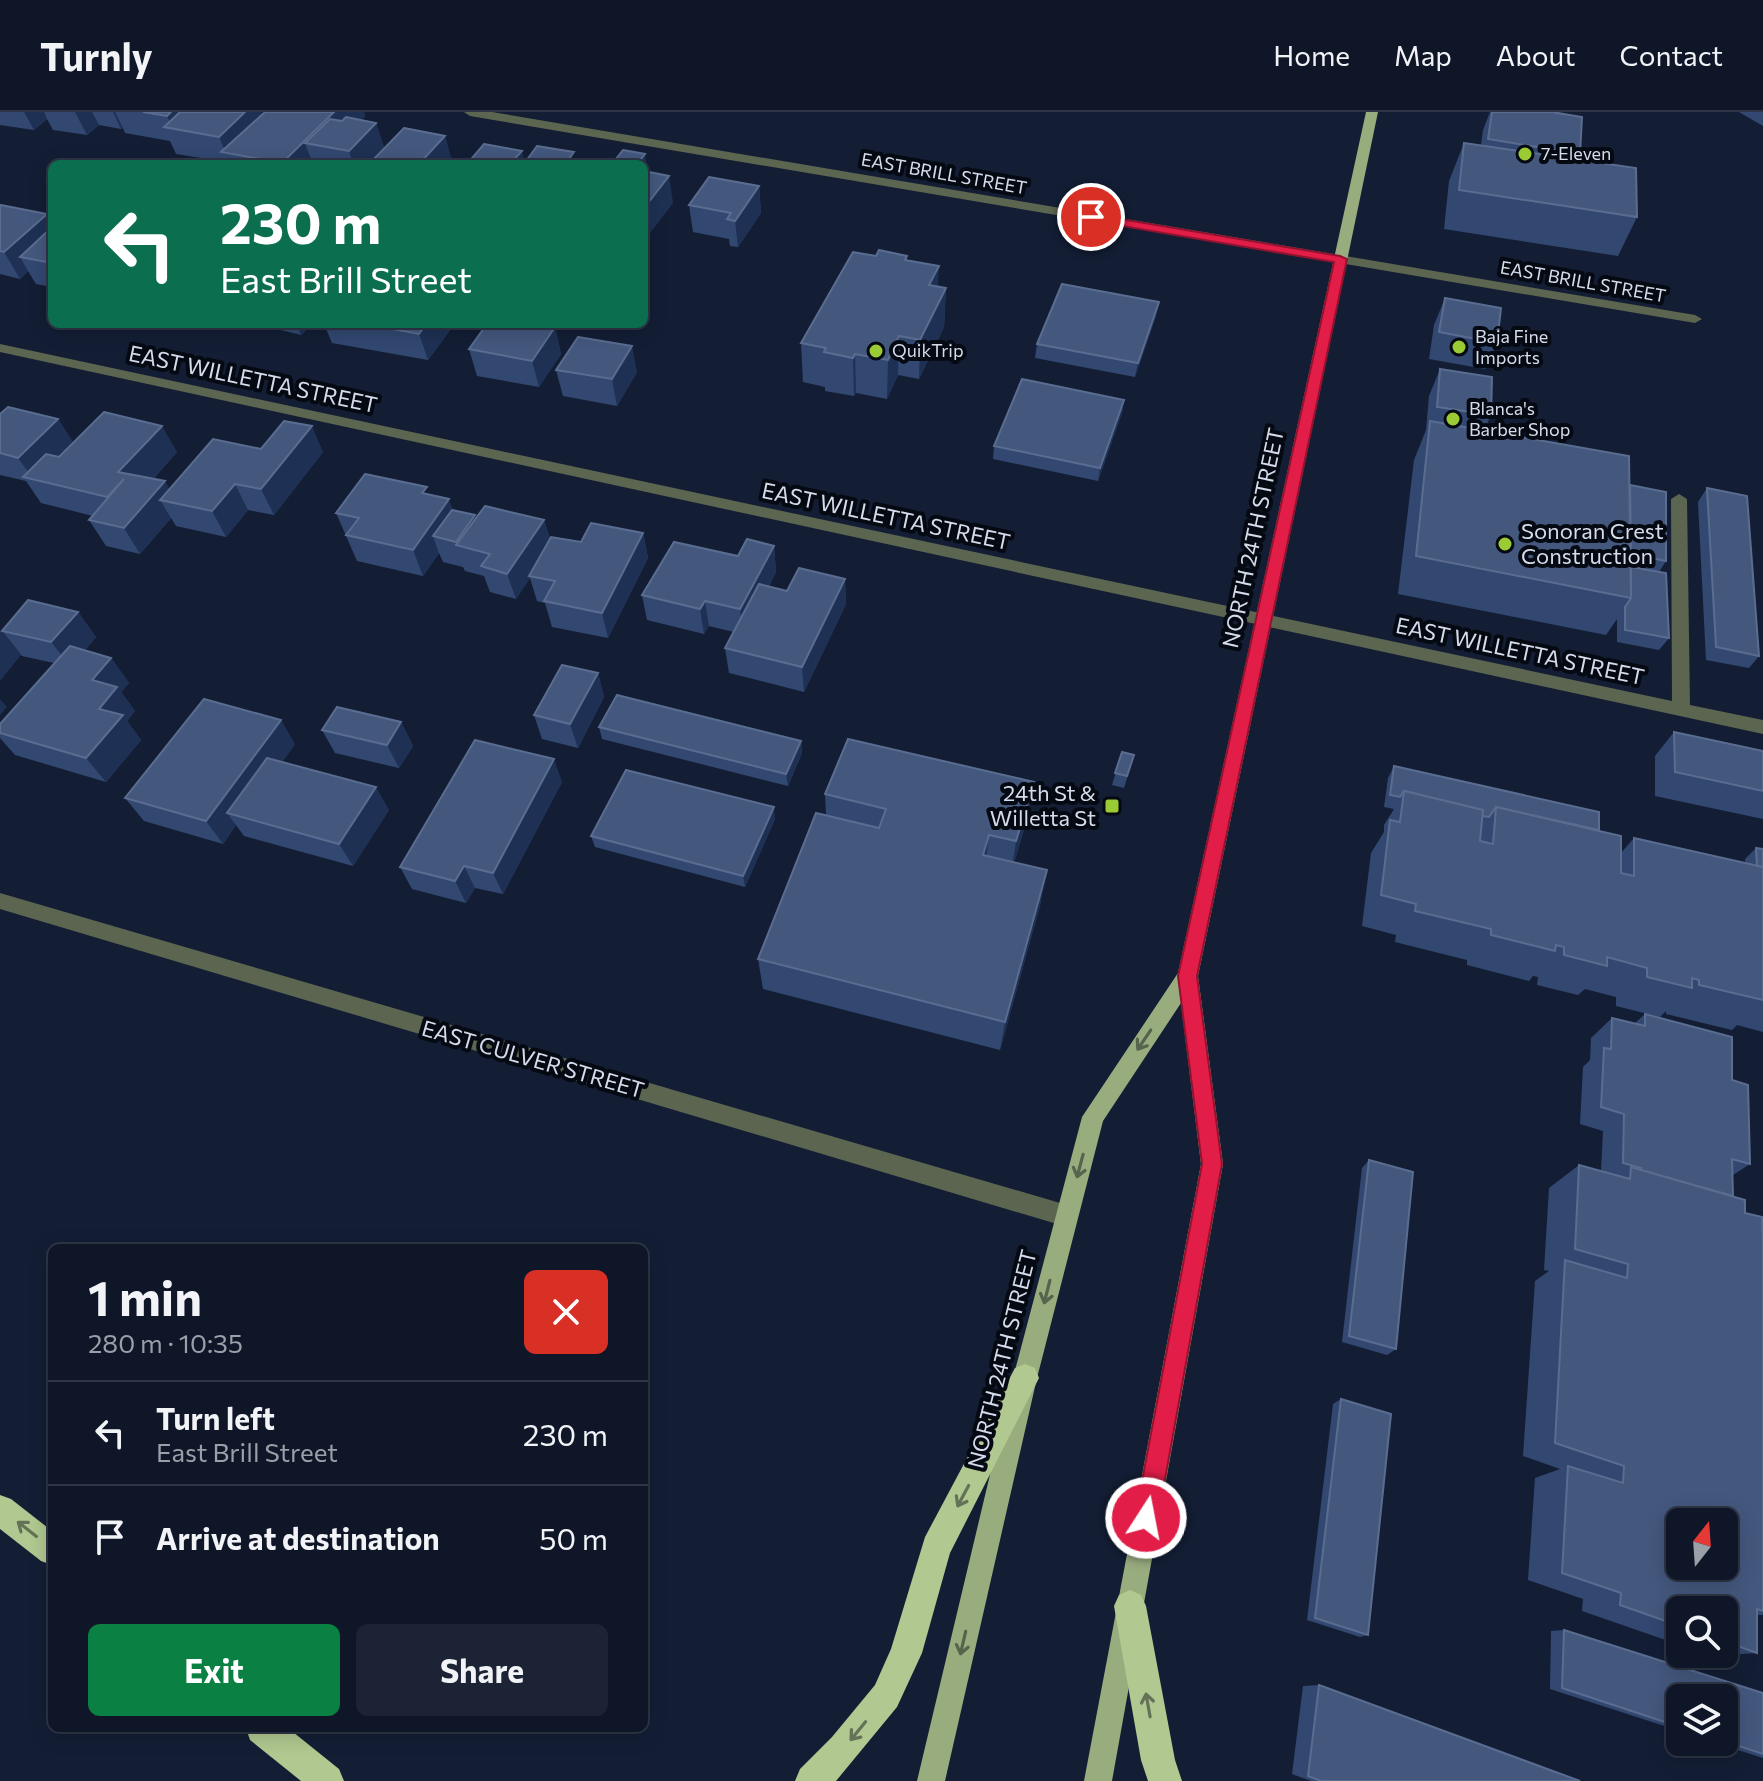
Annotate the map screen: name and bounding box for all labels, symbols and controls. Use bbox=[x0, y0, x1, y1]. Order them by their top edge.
text: Turnly bbox=[40, 32, 153, 79]
text: Home bbox=[1273, 38, 1350, 72]
text: Map bbox=[1394, 38, 1452, 72]
text: About bbox=[1496, 38, 1576, 72]
text: Contact bbox=[1620, 38, 1723, 72]
place label: 7-Eleven bbox=[1541, 142, 1611, 164]
marker: 7-Eleven bbox=[1516, 145, 1534, 163]
street label: EAST BRILL STREET bbox=[860, 148, 1029, 198]
pin bbox=[1057, 183, 1125, 251]
text: 230 m bbox=[220, 187, 381, 256]
icon: left bbox=[88, 192, 192, 296]
icon: arrive bbox=[1069, 195, 1113, 239]
text: East Brill Street bbox=[220, 256, 472, 300]
street label: EAST BRILL STREET bbox=[1499, 256, 1668, 306]
place label: Baja Fine Imports bbox=[1475, 325, 1548, 368]
marker: Baja Fine Imports bbox=[1450, 338, 1468, 356]
street label: EAST WILLETTA STREET bbox=[126, 339, 380, 418]
place label: QuikTrip bbox=[892, 339, 964, 361]
marker: QuikTrip bbox=[867, 342, 885, 360]
place label: Blanca's Barber Shop bbox=[1469, 397, 1570, 440]
marker: Blanca's Barber Shop bbox=[1444, 410, 1462, 428]
street label: NORTH 24TH STREET bbox=[1216, 425, 1289, 650]
street label: EAST WILLETTA STREET bbox=[759, 476, 1013, 555]
place label: Sonoran Crest Construction bbox=[1521, 517, 1664, 569]
marker: Sonoran Crest Construction bbox=[1496, 535, 1514, 553]
street label: EAST WILLETTA STREET bbox=[1393, 611, 1647, 690]
place label: 24th St & Willetta St bbox=[990, 779, 1096, 831]
marker: 24th St & Willetta St bbox=[1103, 797, 1121, 815]
street label: EAST CULVER STREET bbox=[419, 1014, 647, 1103]
one-way arrow bbox=[1136, 1029, 1152, 1051]
one-way arrow bbox=[1071, 1153, 1086, 1179]
street label: NORTH 24TH STREET bbox=[961, 1247, 1042, 1471]
text: 1 min bbox=[88, 1267, 202, 1326]
button: close bbox=[524, 1270, 608, 1354]
one-way arrow bbox=[1039, 1278, 1054, 1304]
text: 280 m · 10:35 bbox=[88, 1327, 243, 1358]
text: Turn left bbox=[156, 1399, 275, 1436]
icon: left bbox=[88, 1411, 132, 1455]
text: 230 m bbox=[523, 1415, 608, 1452]
text: East Brill Street bbox=[156, 1436, 338, 1467]
position arrow bbox=[1104, 1476, 1188, 1560]
one-way arrow bbox=[955, 1484, 971, 1508]
north arrow bbox=[1666, 1508, 1738, 1580]
map controls bbox=[1666, 1508, 1738, 1756]
icon: arrive bbox=[88, 1515, 132, 1559]
text: Arrive at destination bbox=[156, 1519, 440, 1556]
text: 50 m bbox=[539, 1519, 608, 1556]
one-way arrow bbox=[17, 1520, 38, 1537]
button: search bbox=[1666, 1596, 1738, 1668]
button: Exit bbox=[88, 1624, 340, 1716]
button: Share bbox=[356, 1624, 608, 1716]
one-way arrow bbox=[955, 1630, 970, 1655]
button: layers bbox=[1666, 1684, 1738, 1756]
one-way arrow bbox=[1139, 1693, 1154, 1718]
one-way arrow bbox=[850, 1720, 867, 1741]

